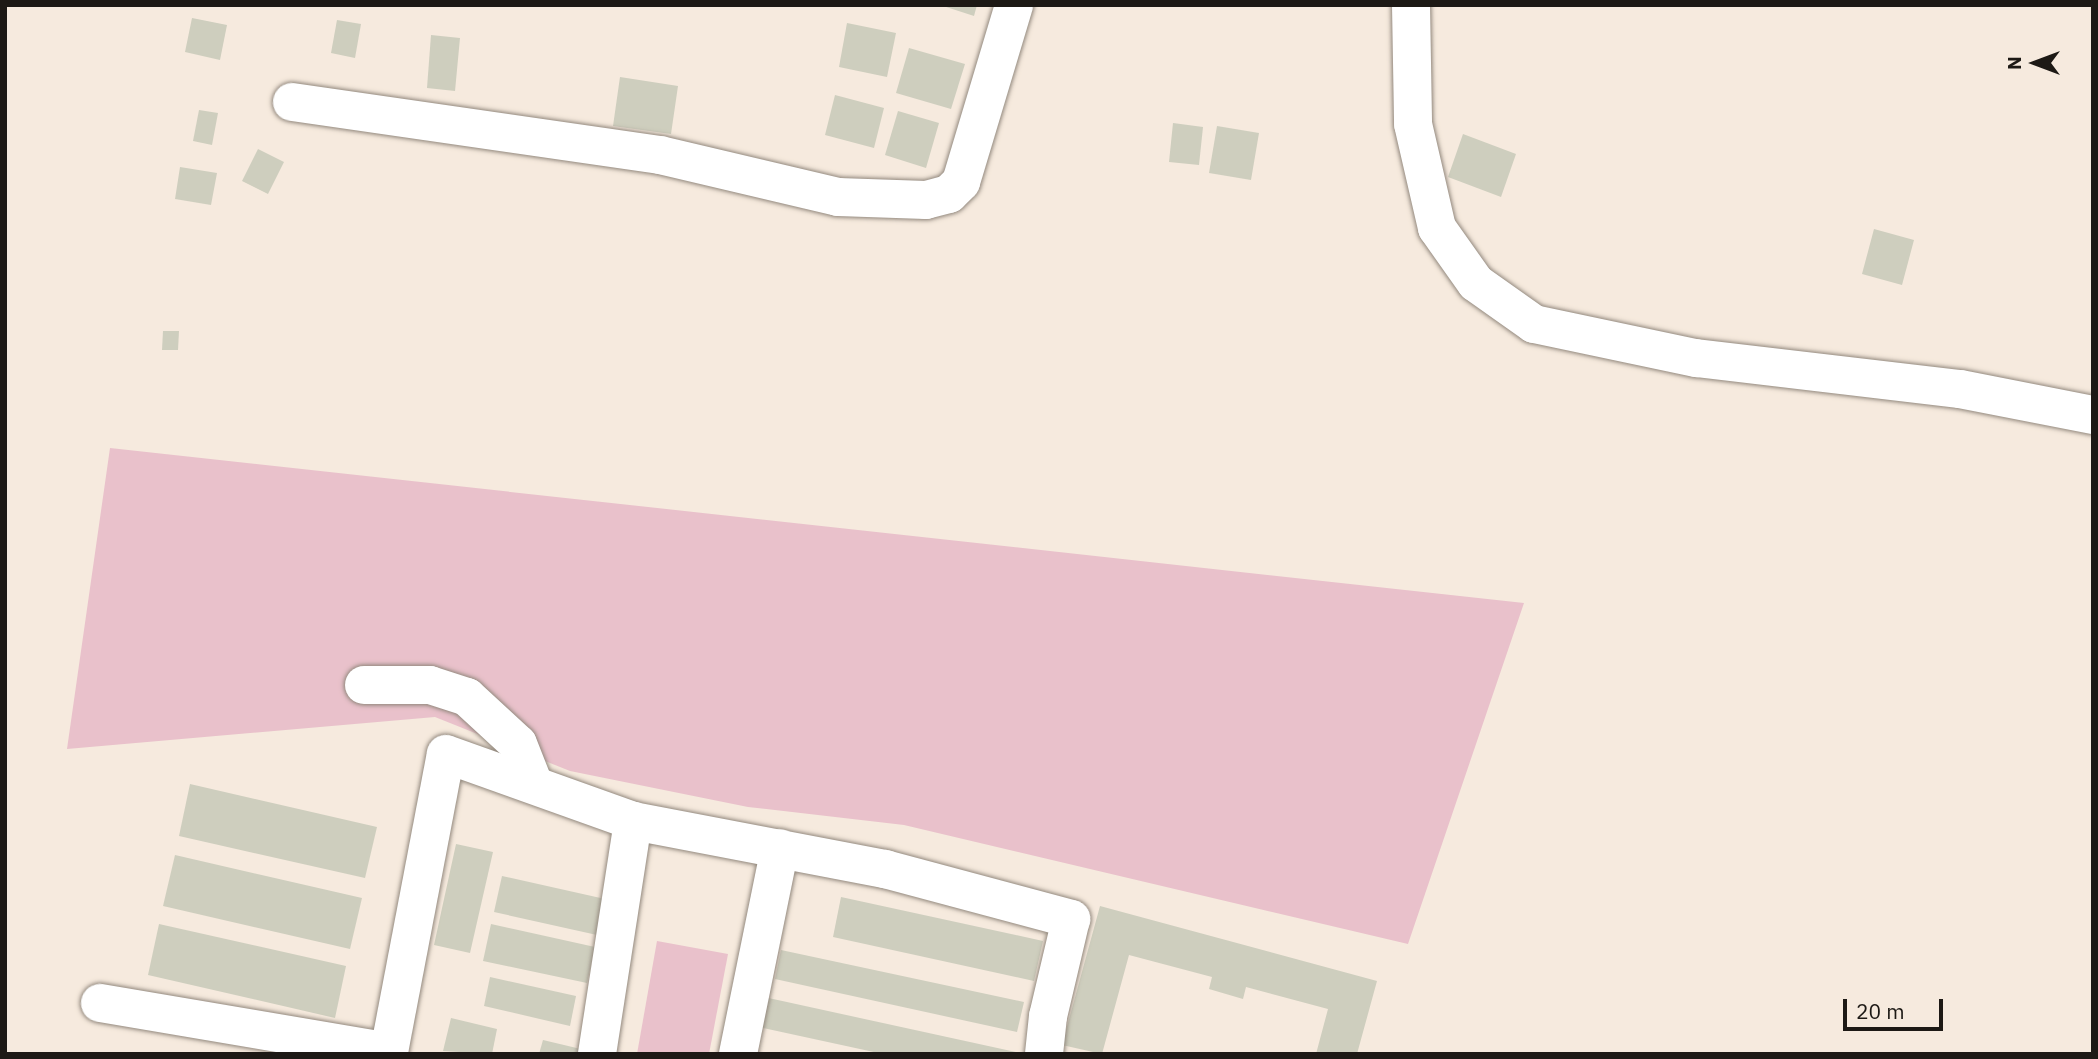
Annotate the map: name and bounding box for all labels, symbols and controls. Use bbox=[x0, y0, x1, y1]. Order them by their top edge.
north arrow bbox=[2000, 28, 2070, 98]
text: N bbox=[2002, 56, 2026, 70]
scale bar bbox=[1846, 986, 1946, 1030]
text: 20 m bbox=[1856, 997, 1905, 1025]

